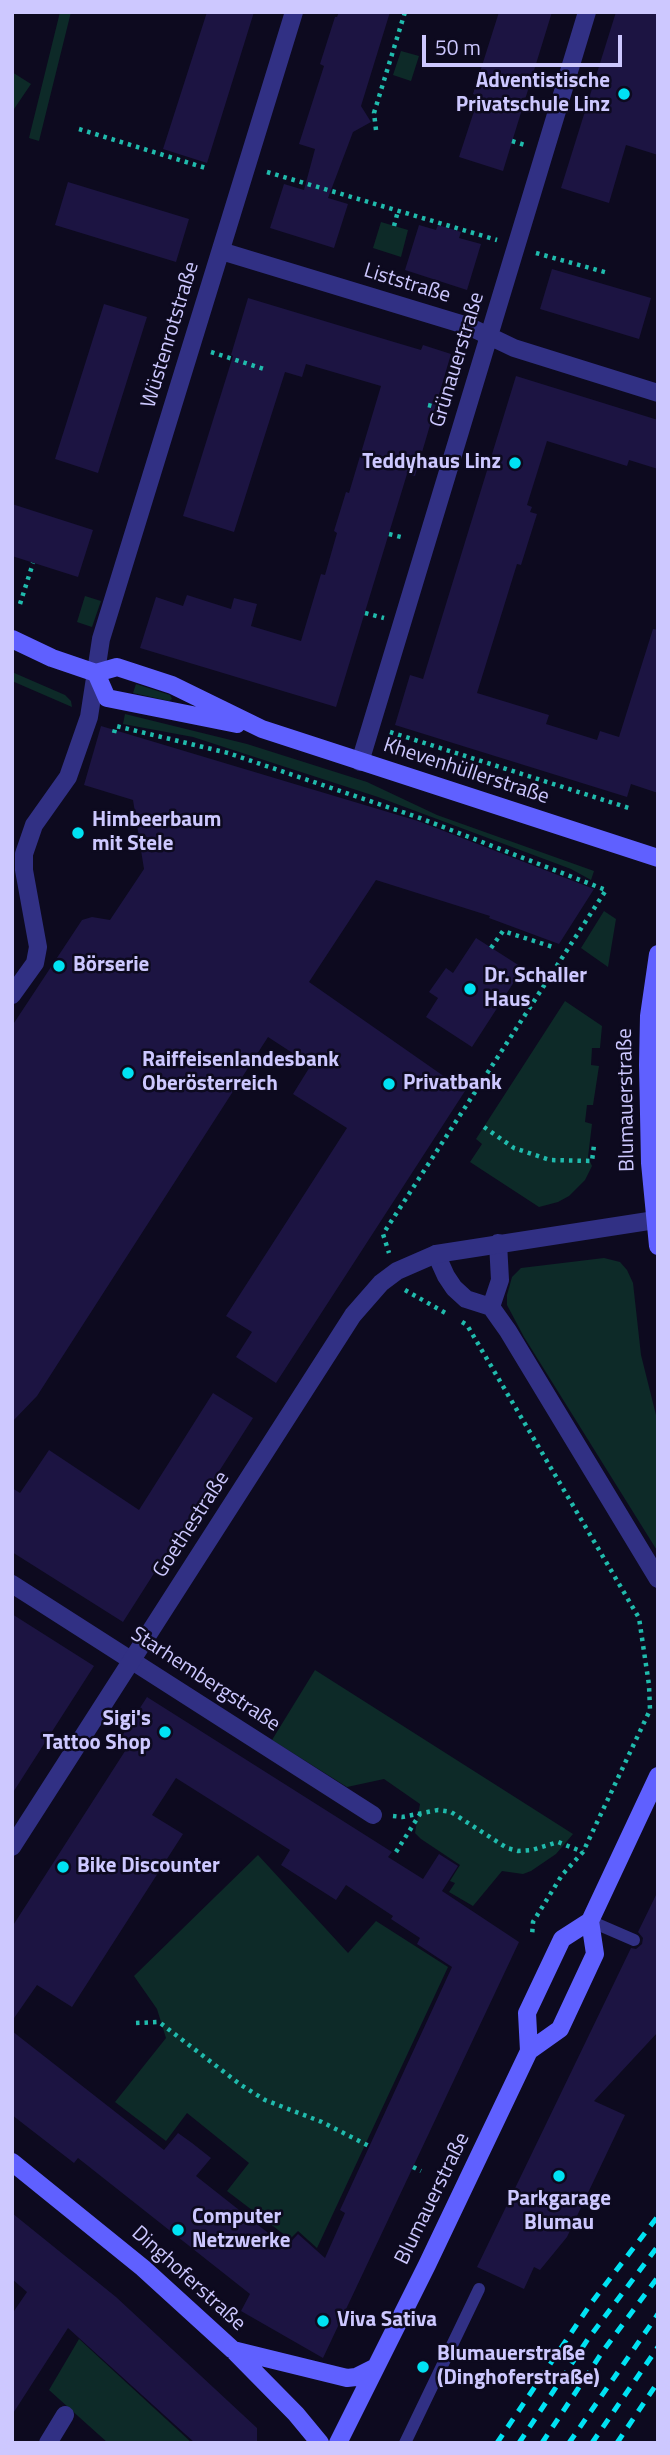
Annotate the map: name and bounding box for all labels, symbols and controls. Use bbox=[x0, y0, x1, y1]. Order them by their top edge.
scale bar bbox=[425, 21, 624, 65]
text: 50 m bbox=[435, 31, 481, 63]
place label: Adventistische Privatschule Linz bbox=[456, 69, 610, 119]
marker: Adventistische Privatschule Linz bbox=[616, 86, 632, 102]
street label: Wüstenrotstraße bbox=[137, 259, 205, 411]
street label: Liststraße bbox=[361, 259, 453, 309]
street label: Grünauerstraße bbox=[426, 289, 490, 431]
place label: Teddyhaus Linz bbox=[362, 450, 501, 476]
marker: Teddyhaus Linz bbox=[507, 455, 523, 471]
street label: Khevenhüllerstraße bbox=[380, 733, 552, 811]
place label: Himbeerbaum mit Stele bbox=[92, 808, 221, 858]
marker: Himbeerbaum mit Stele bbox=[70, 825, 86, 841]
place label: Börserie bbox=[73, 953, 149, 979]
marker: Börserie bbox=[51, 958, 67, 974]
place label: Dr. Schaller Haus bbox=[484, 964, 587, 1014]
marker: Dr. Schaller Haus bbox=[462, 981, 478, 997]
street label: Blumauerstraße bbox=[613, 1028, 641, 1172]
place label: Raiffeisenlandesbank Oberösterreich bbox=[142, 1048, 339, 1098]
marker: Raiffeisenlandesbank Oberösterreich bbox=[120, 1065, 136, 1081]
place label: Privatbank bbox=[403, 1071, 502, 1097]
marker: Privatbank bbox=[381, 1076, 397, 1092]
street label: Goethestraße bbox=[148, 1467, 236, 1583]
street label: Starhembergstraße bbox=[126, 1622, 284, 1738]
place label: Sigi's Tattoo Shop bbox=[43, 1707, 151, 1757]
marker: Sigi's Tattoo Shop bbox=[157, 1724, 173, 1740]
place label: Bike Discounter bbox=[77, 1854, 220, 1880]
marker: Bike Discounter bbox=[55, 1859, 71, 1875]
street label: Blumauerstraße bbox=[390, 2129, 476, 2269]
marker: Parkgarage Blumau bbox=[551, 2168, 567, 2184]
place label: Parkgarage Blumau bbox=[507, 2187, 611, 2237]
place label: Computer Netzwerke bbox=[192, 2205, 290, 2255]
street label: Dinghoferstraße bbox=[126, 2221, 250, 2337]
marker: Computer Netzwerke bbox=[170, 2222, 186, 2238]
place label: Viva Sativa bbox=[337, 2308, 437, 2334]
marker: Viva Sativa bbox=[315, 2313, 331, 2329]
place label: Blumauerstraße (Dinghoferstraße) bbox=[437, 2342, 600, 2392]
marker: Blumauerstraße (Dinghoferstraße) bbox=[415, 2359, 431, 2375]

